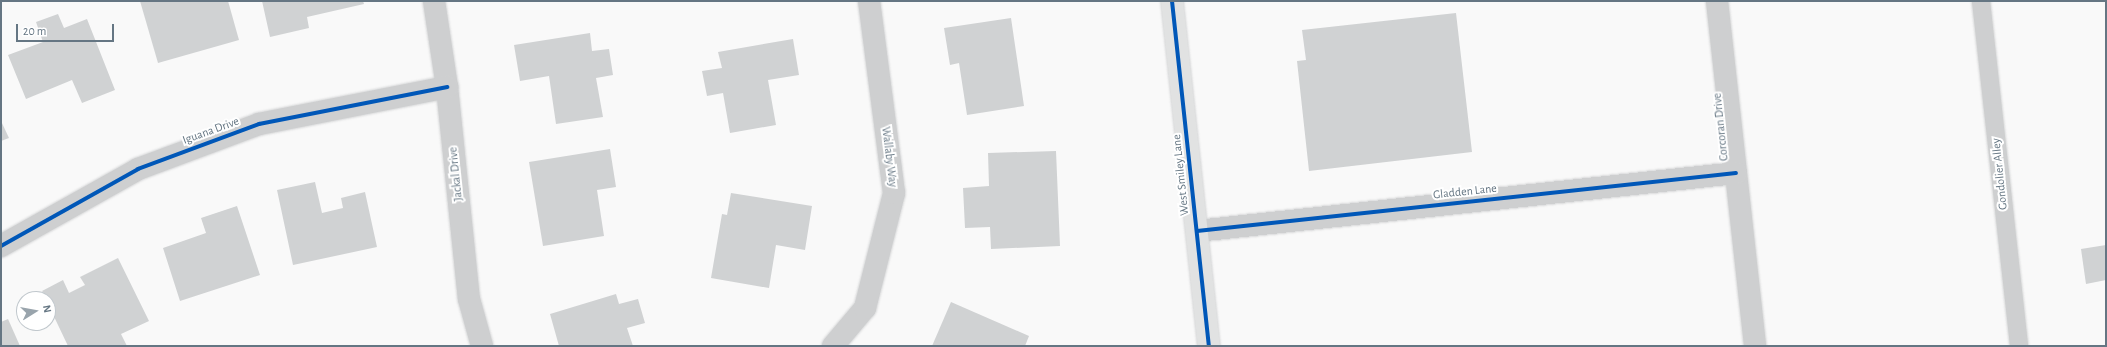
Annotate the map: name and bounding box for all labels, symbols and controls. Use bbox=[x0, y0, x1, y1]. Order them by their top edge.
scale bar bbox=[18, 16, 116, 42]
text: 20 m bbox=[23, 25, 46, 37]
street label: Corcoran Drive bbox=[1710, 92, 1732, 162]
street label: Iguana Drive bbox=[181, 114, 241, 148]
street label: Wallaby Way bbox=[878, 126, 900, 188]
street label: West Smiley Lane bbox=[1170, 134, 1192, 216]
street label: Gondolier Alley bbox=[1989, 138, 2011, 210]
street label: Jackal Drive bbox=[446, 146, 466, 202]
street label: Gladden Lane bbox=[1432, 182, 1498, 202]
north arrow bbox=[16, 291, 56, 331]
text: N bbox=[41, 304, 53, 314]

